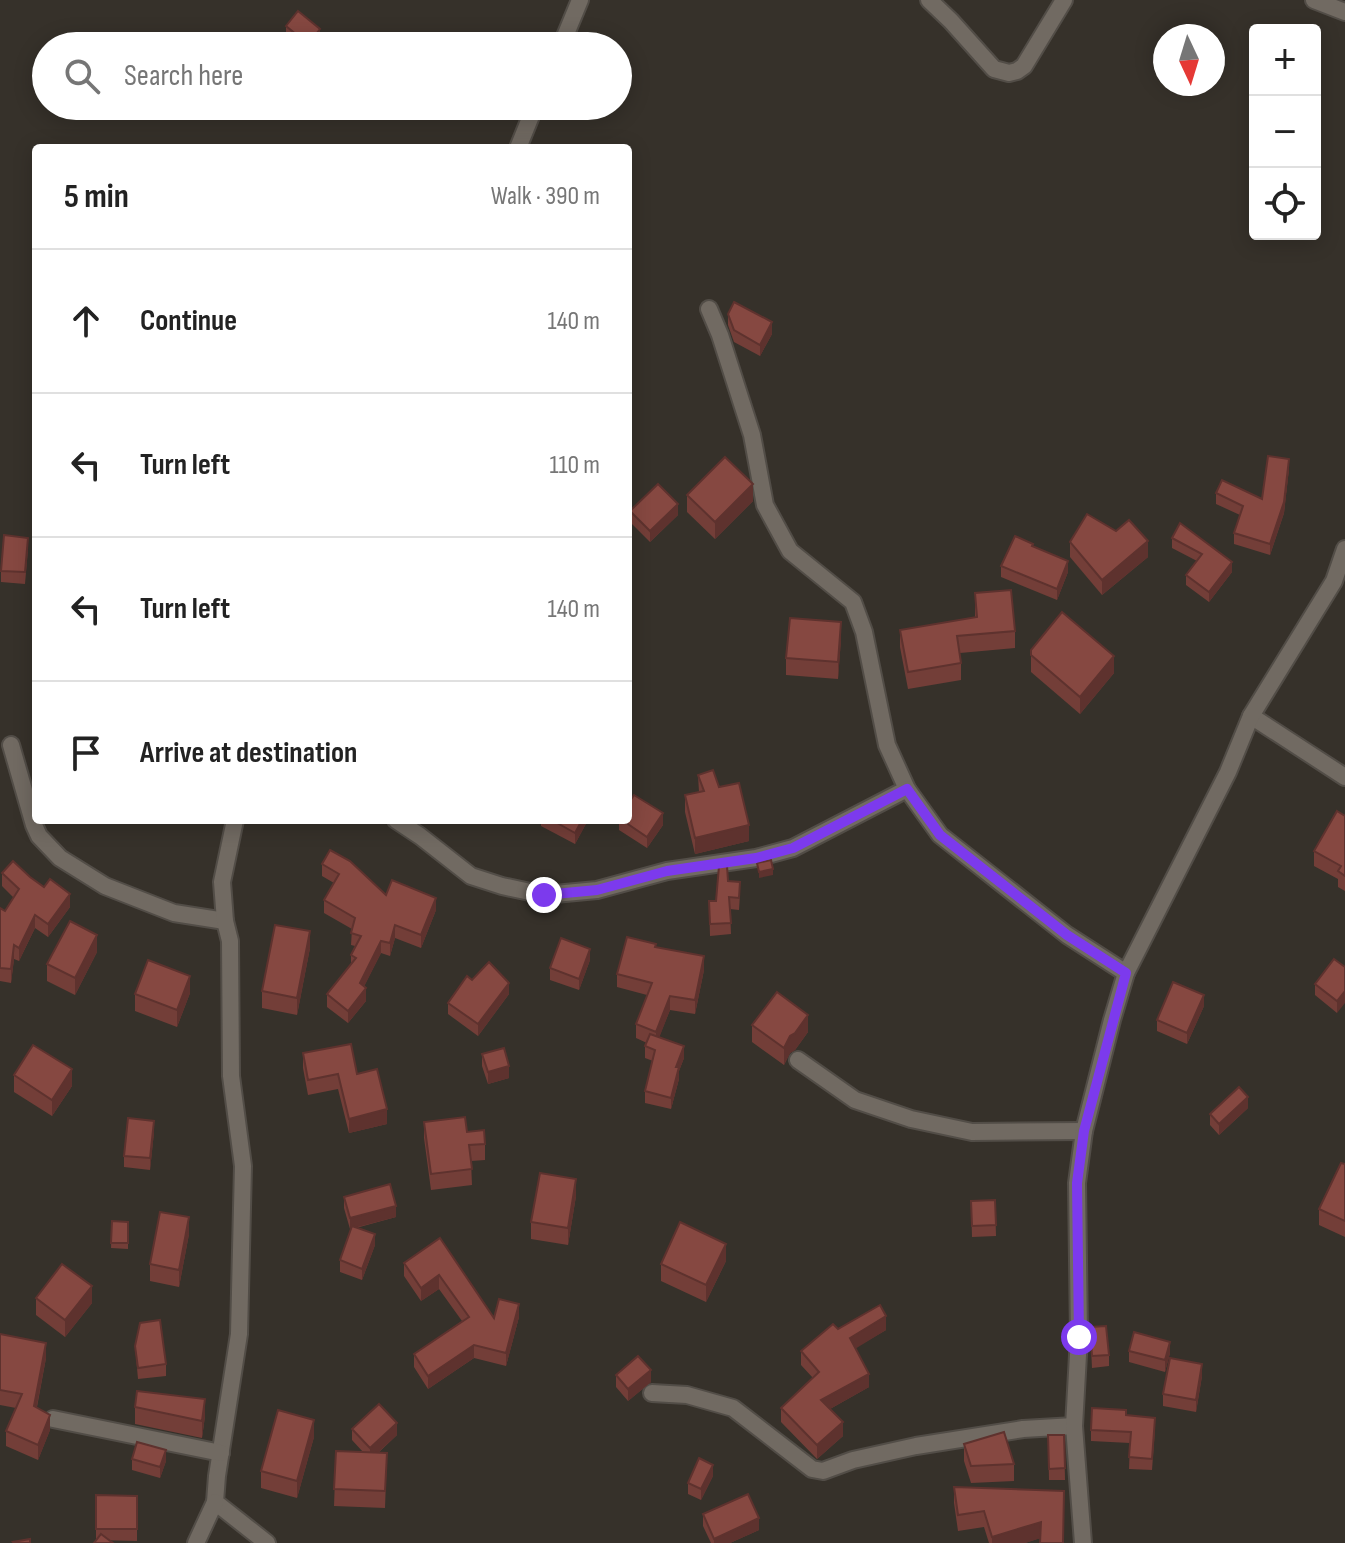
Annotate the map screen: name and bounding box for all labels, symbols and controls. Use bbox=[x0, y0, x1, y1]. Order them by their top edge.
north arrow bbox=[1153, 24, 1225, 96]
map controls bbox=[1249, 24, 1321, 240]
button: + bbox=[1249, 24, 1321, 96]
search box bbox=[32, 32, 632, 120]
icon: search bbox=[60, 54, 104, 98]
text: Search here bbox=[124, 58, 243, 94]
button: − bbox=[1249, 96, 1321, 168]
button: locate bbox=[1249, 168, 1321, 240]
text: 5 min bbox=[64, 176, 129, 217]
text: Walk · 390 m bbox=[491, 181, 600, 212]
icon: ahead bbox=[64, 299, 108, 343]
text: Continue bbox=[140, 303, 237, 339]
text: 140 m bbox=[548, 306, 600, 337]
icon: left bbox=[64, 443, 108, 487]
text: Turn left bbox=[140, 447, 230, 483]
text: 110 m bbox=[549, 450, 600, 481]
icon: left bbox=[64, 587, 108, 631]
text: Turn left bbox=[140, 591, 230, 627]
text: 140 m bbox=[548, 594, 600, 625]
icon: arrive bbox=[64, 731, 108, 775]
text: Arrive at destination bbox=[140, 735, 357, 771]
route end bbox=[526, 877, 562, 913]
route start bbox=[1061, 1319, 1097, 1355]

